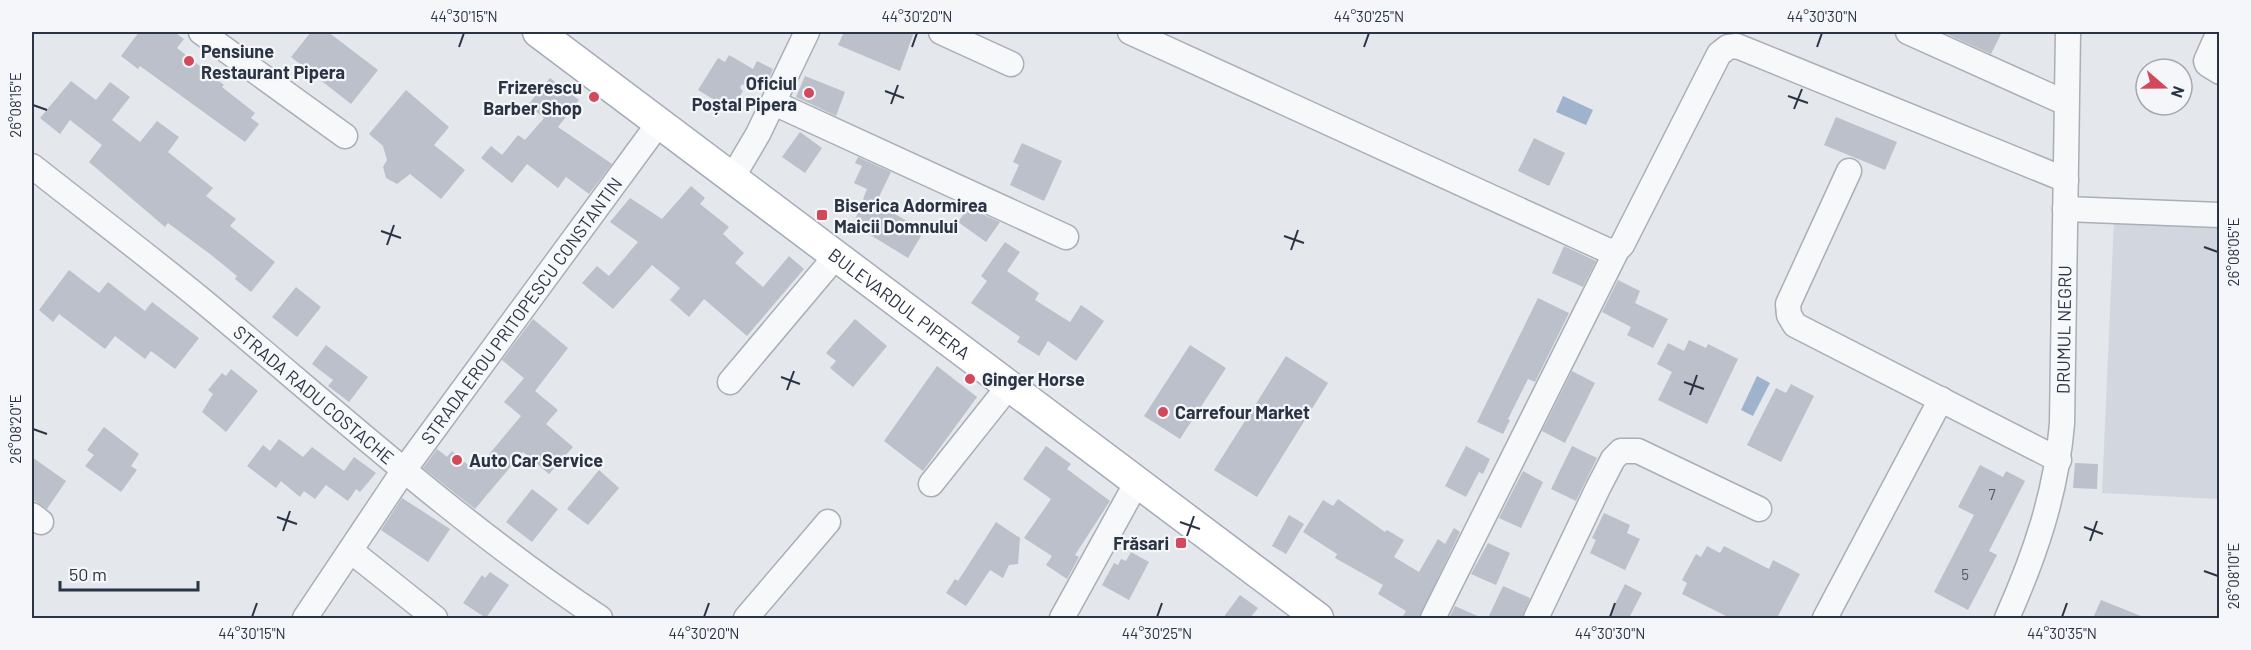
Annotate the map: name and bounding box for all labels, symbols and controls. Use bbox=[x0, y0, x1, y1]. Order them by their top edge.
text: 44°30'15"N bbox=[430, 7, 498, 25]
text: 44°30'20"N bbox=[881, 7, 953, 25]
text: 44°30'25"N bbox=[1334, 7, 1404, 25]
text: 44°30'30"N bbox=[1787, 7, 1857, 25]
place label: Pensiune Restaurant Pipera bbox=[201, 40, 345, 83]
marker: Pensiune Restaurant Pipera bbox=[182, 54, 196, 68]
north arrow bbox=[2134, 57, 2194, 117]
text: 26°08'15"E bbox=[6, 72, 24, 138]
place label: Oficiul Poștal Pipera bbox=[692, 72, 797, 115]
place label: Frizerescu Barber Shop bbox=[483, 76, 582, 119]
text: N bbox=[2168, 84, 2189, 101]
marker: Oficiul Poștal Pipera bbox=[802, 86, 816, 100]
marker: Frizerescu Barber Shop bbox=[587, 90, 601, 104]
street label: STRADA EROU PRITOPESCU CONSTANTIN bbox=[416, 173, 627, 448]
place label: Biserica Adormirea Maicii Domnului bbox=[834, 194, 987, 237]
marker: Biserica Adormirea Maicii Domnului bbox=[815, 208, 829, 222]
text: 26°08'05"E bbox=[2224, 218, 2242, 286]
street label: BULEVARDUL PIPERA bbox=[824, 243, 975, 364]
street label: DRUMUL NEGRU bbox=[2051, 265, 2075, 394]
street label: STRADA RADU COSTACHE bbox=[229, 321, 399, 468]
place label: Ginger Horse bbox=[982, 368, 1085, 390]
marker: Ginger Horse bbox=[963, 372, 977, 386]
text: 26°08'20"E bbox=[6, 394, 24, 464]
place label: Carrefour Market bbox=[1175, 401, 1310, 423]
marker: Carrefour Market bbox=[1156, 405, 1170, 419]
place label: Auto Car Service bbox=[469, 449, 603, 471]
marker: Auto Car Service bbox=[450, 453, 464, 467]
house number: 7 bbox=[1988, 485, 1996, 503]
place label: Frăsari bbox=[1113, 532, 1169, 554]
marker: Frăsari bbox=[1174, 536, 1188, 550]
text: 26°08'10"E bbox=[2224, 543, 2242, 609]
scale bar bbox=[60, 554, 198, 592]
text: 50 m bbox=[69, 563, 107, 585]
house number: 5 bbox=[1961, 565, 1969, 583]
text: 44°30'15"N bbox=[218, 624, 286, 642]
text: 44°30'20"N bbox=[668, 624, 740, 642]
text: 44°30'25"N bbox=[1122, 624, 1192, 642]
text: 44°30'30"N bbox=[1575, 624, 1645, 642]
text: 44°30'35"N bbox=[2027, 624, 2097, 642]

